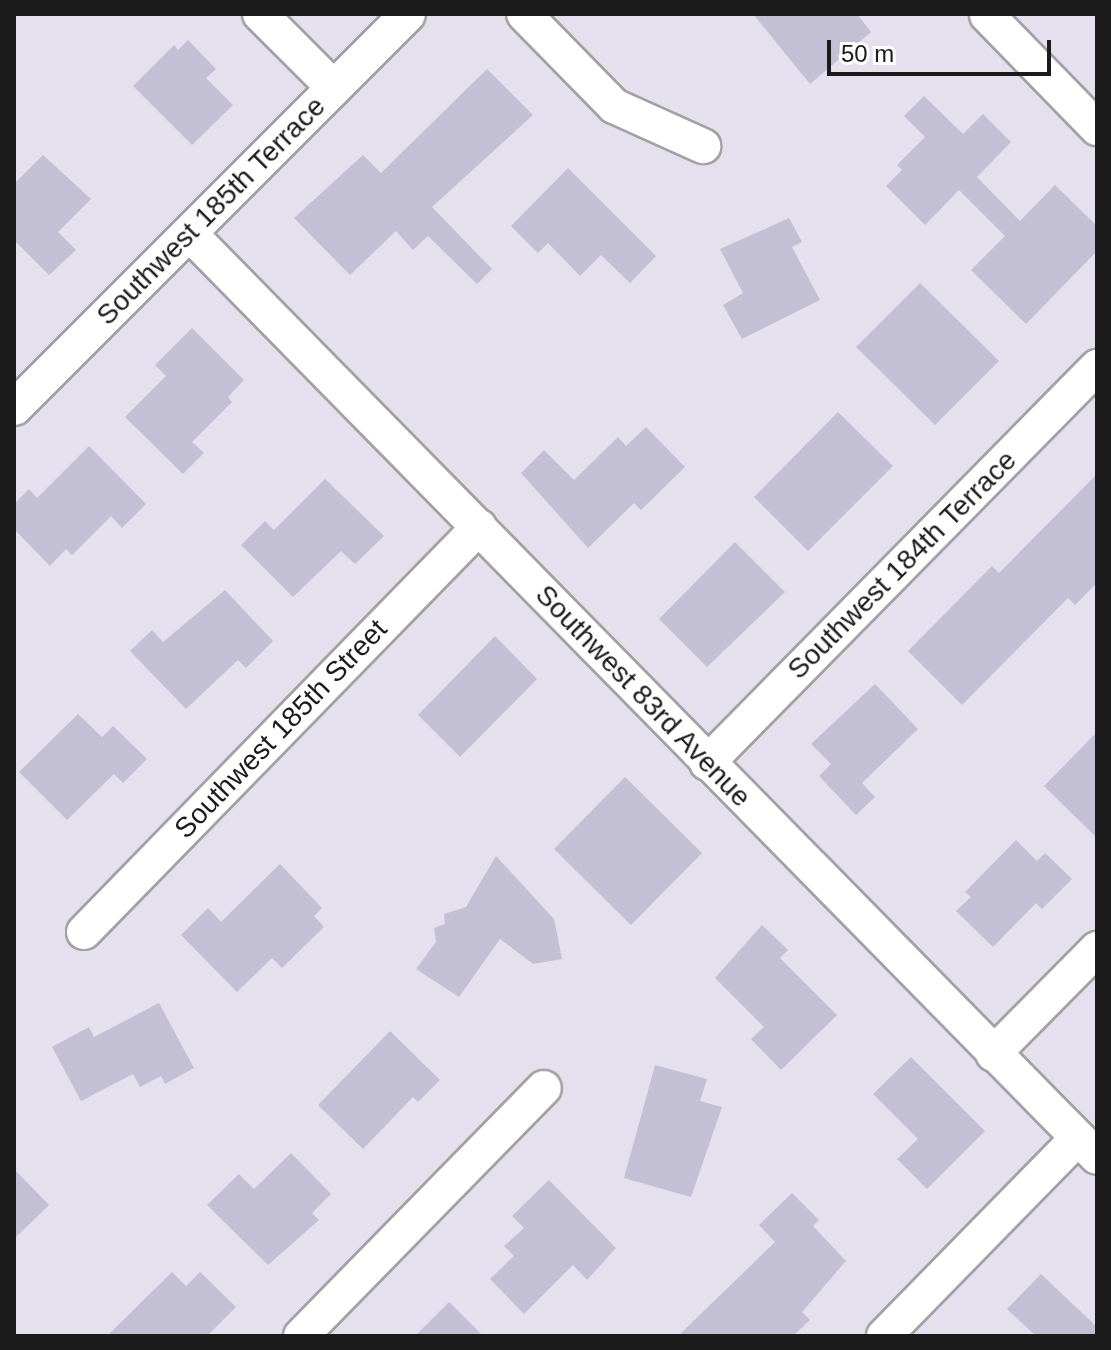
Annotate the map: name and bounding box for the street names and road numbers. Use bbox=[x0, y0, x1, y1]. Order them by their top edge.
street label: Southwest 185th Terrace bbox=[90, 90, 332, 332]
street label: Southwest 184th Terrace bbox=[781, 444, 1023, 686]
street label: Southwest 83rd Avenue bbox=[528, 578, 758, 814]
street label: Southwest 185th Street bbox=[168, 613, 394, 845]

